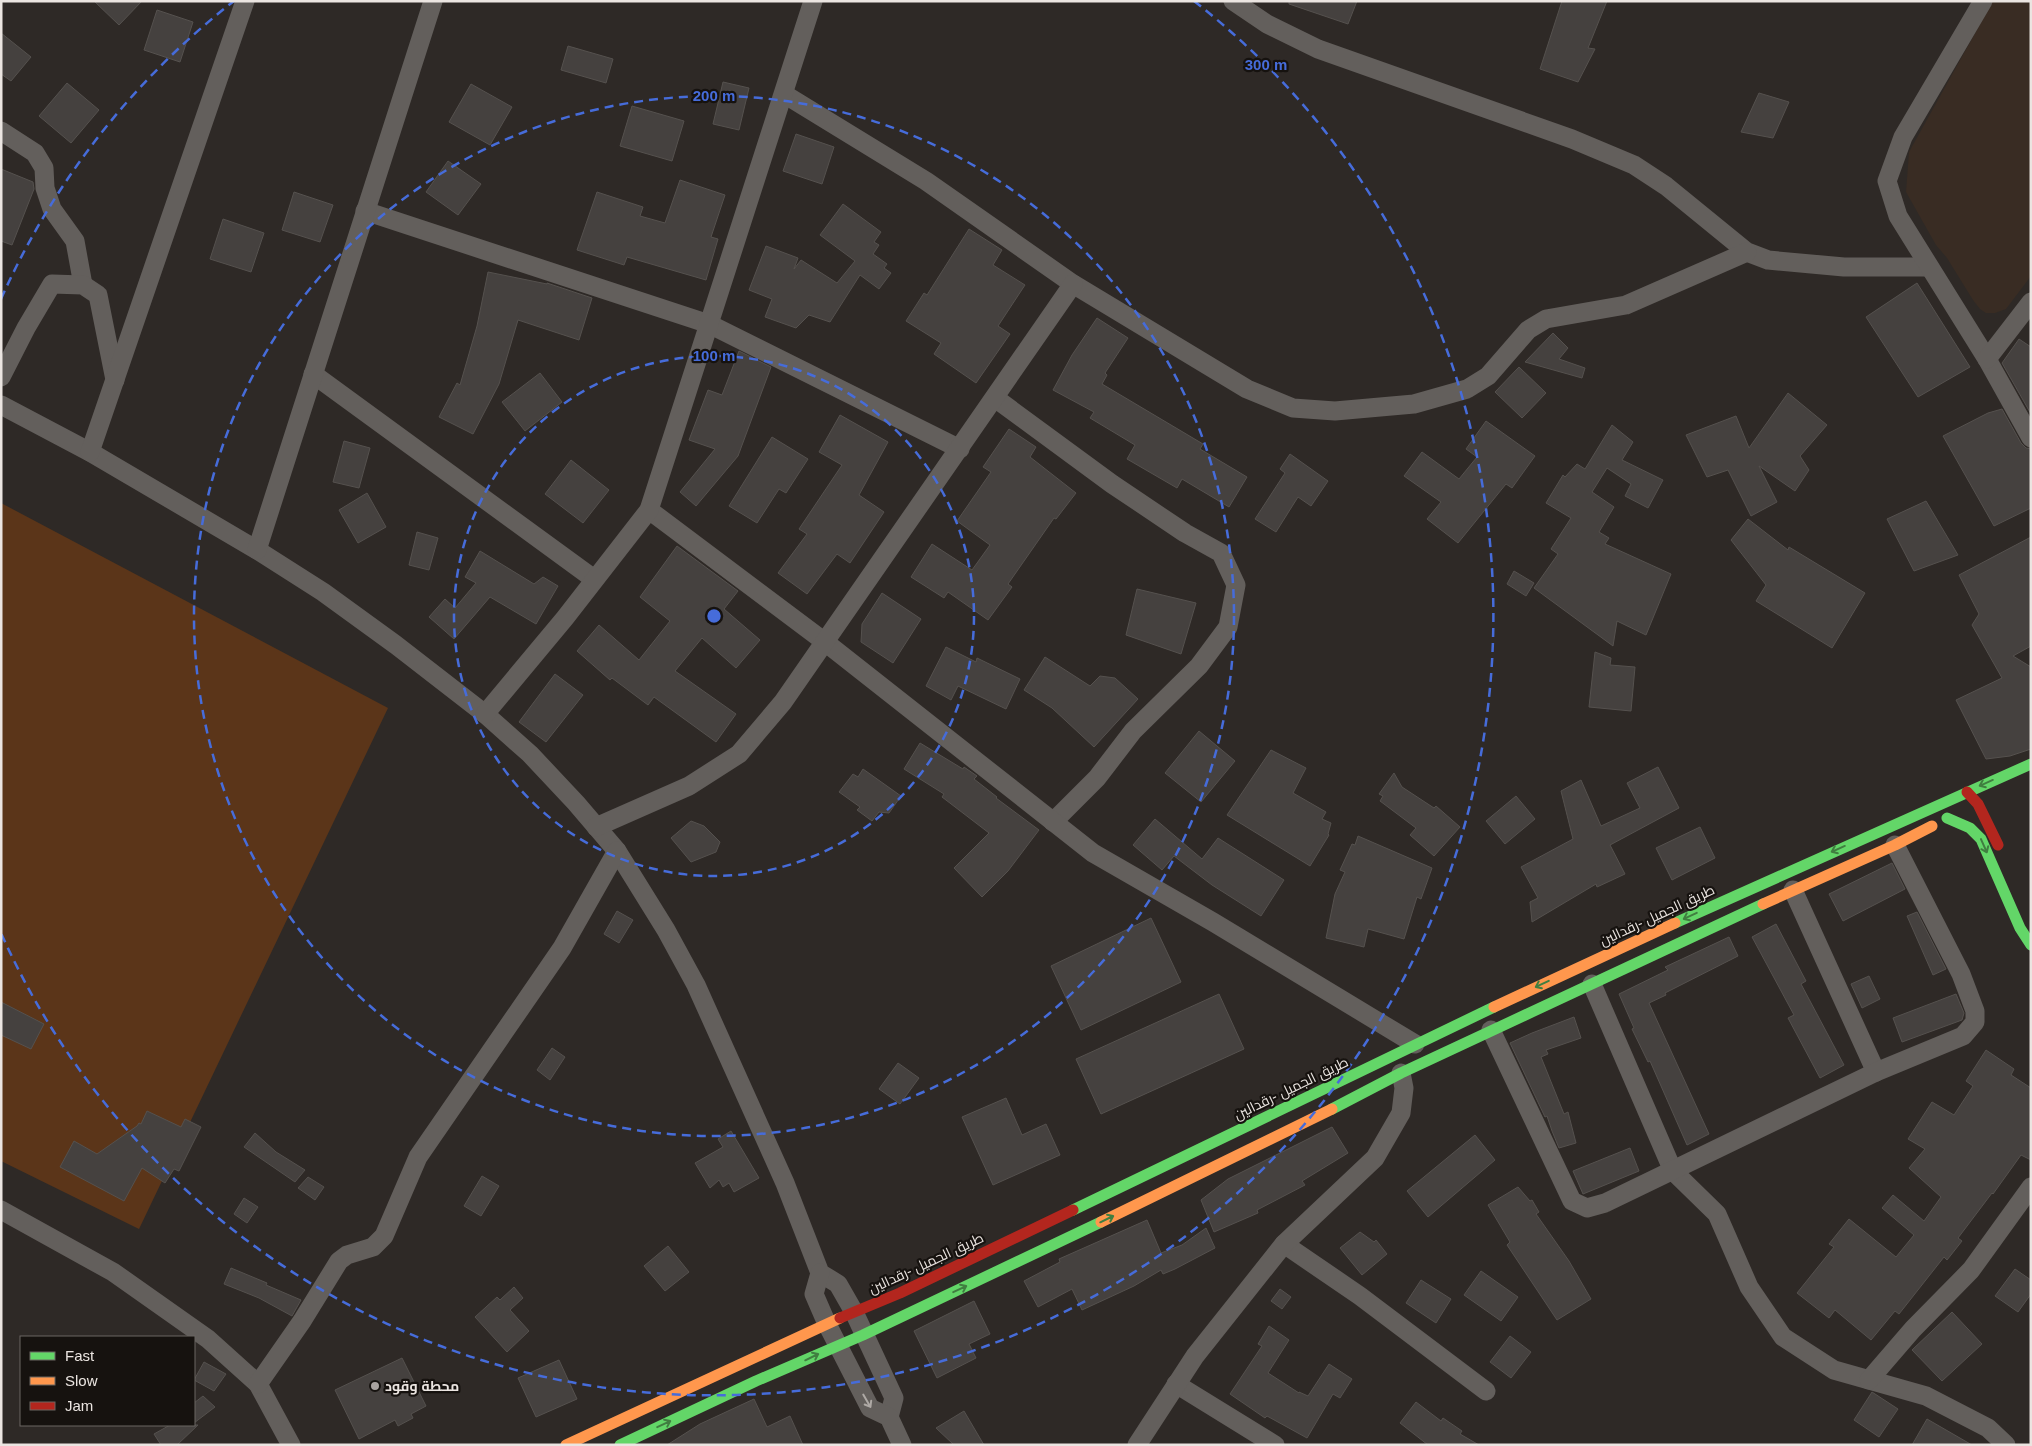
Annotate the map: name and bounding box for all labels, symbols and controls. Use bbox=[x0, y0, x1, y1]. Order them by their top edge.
text: 300 m bbox=[1245, 56, 1287, 73]
text: 200 m bbox=[693, 87, 735, 104]
text: 100 m bbox=[693, 347, 735, 364]
centre of rings bbox=[705, 607, 723, 625]
one-way arrow bbox=[1979, 779, 1994, 789]
one-way arrow bbox=[1980, 838, 1990, 853]
one-way arrow bbox=[1831, 845, 1846, 855]
street label: طريق الجميل -رقدالين bbox=[1597, 881, 1717, 950]
one-way arrow bbox=[1683, 912, 1698, 921]
one-way arrow bbox=[1535, 980, 1550, 990]
street label: طريق الجميل -رقدالين bbox=[1231, 1053, 1351, 1123]
one-way arrow bbox=[1099, 1214, 1114, 1224]
street label: طريق الجميل -رقدالين bbox=[866, 1229, 986, 1298]
one-way arrow bbox=[952, 1284, 967, 1293]
legend bbox=[20, 1336, 195, 1426]
text: Fast bbox=[65, 1347, 95, 1364]
one-way arrow bbox=[804, 1352, 819, 1361]
text: Slow bbox=[65, 1372, 98, 1389]
place label: محطة وقود bbox=[385, 1378, 459, 1395]
marker: محطة وقود bbox=[369, 1380, 381, 1392]
one-way arrow bbox=[862, 1393, 872, 1408]
text: Jam bbox=[65, 1397, 93, 1414]
one-way arrow bbox=[656, 1419, 671, 1428]

